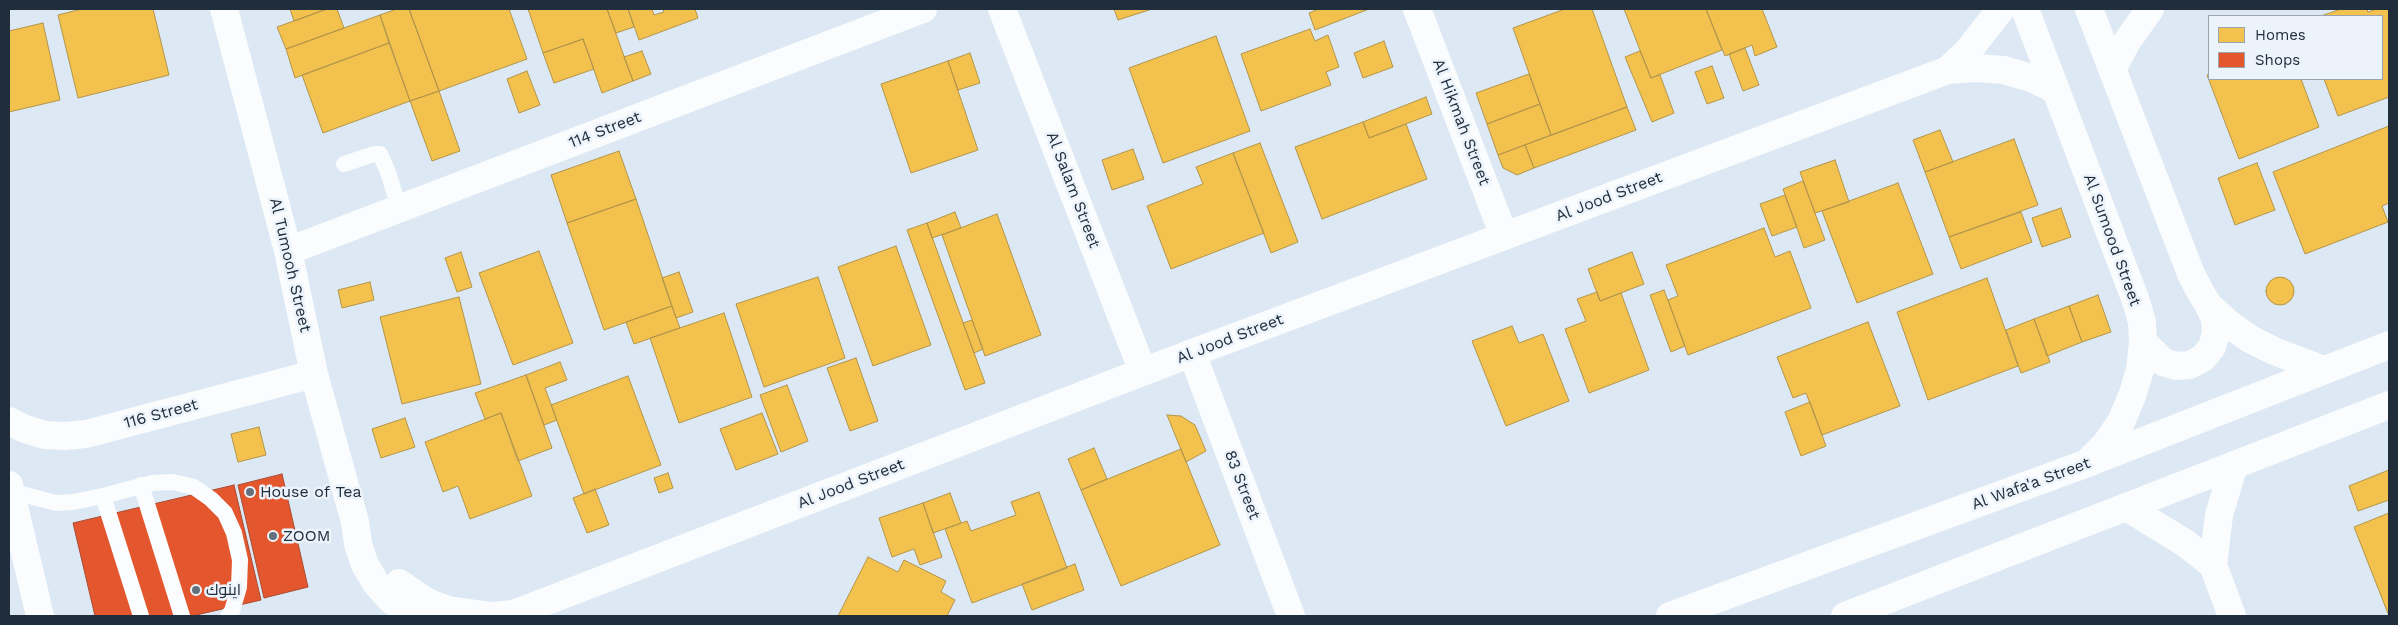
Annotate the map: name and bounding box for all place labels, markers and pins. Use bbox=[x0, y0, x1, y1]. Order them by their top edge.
place label: House of Tea bbox=[260, 482, 362, 502]
marker: House of Tea bbox=[244, 486, 256, 498]
place label: ZOOM bbox=[283, 526, 330, 546]
marker: ZOOM bbox=[267, 530, 279, 542]
place label: اينوك bbox=[206, 580, 241, 600]
marker: اينوك bbox=[190, 584, 202, 596]

